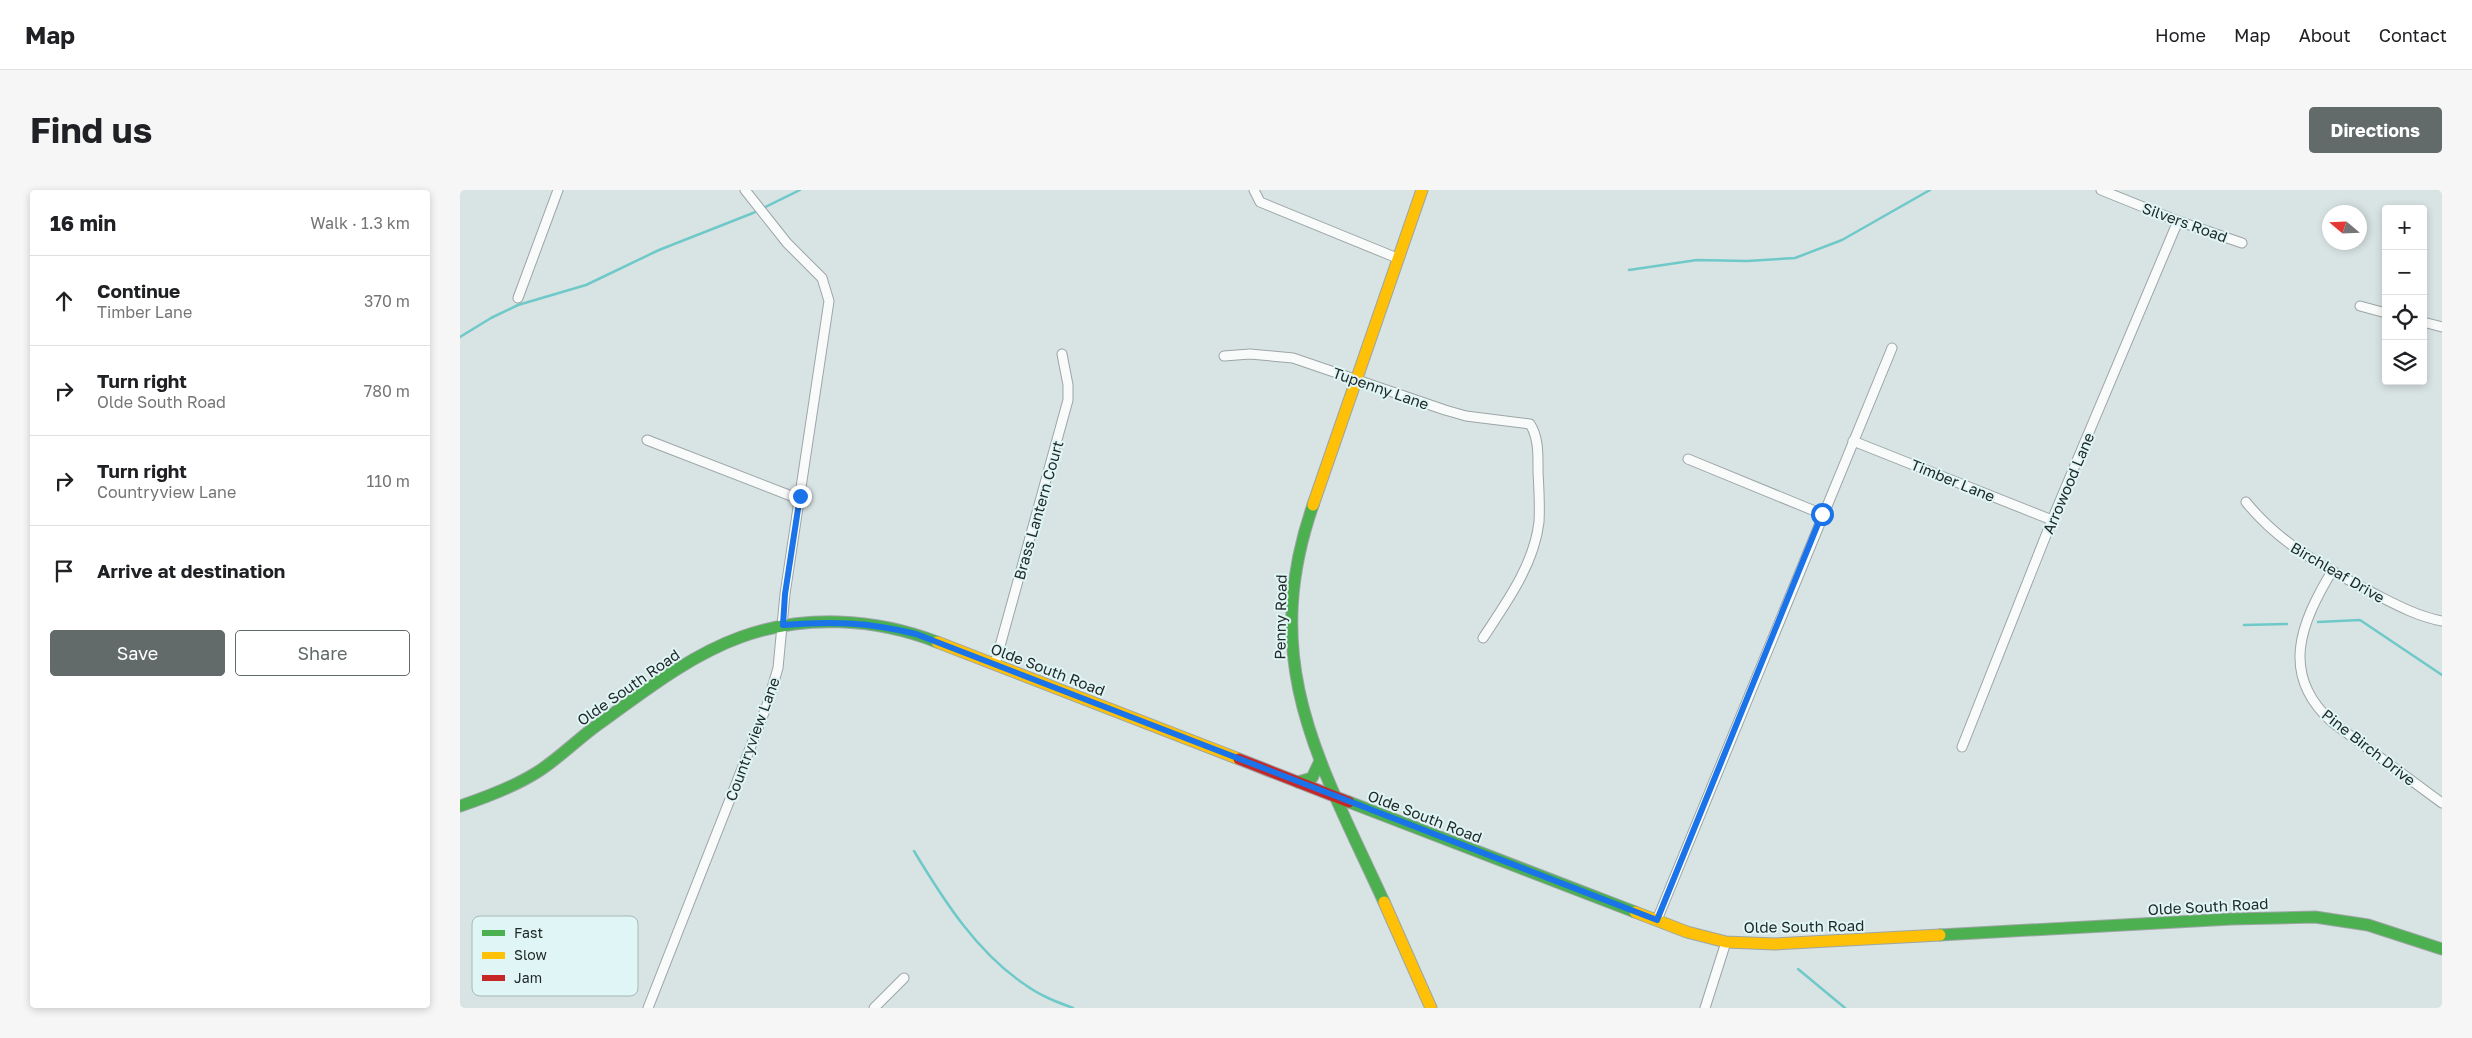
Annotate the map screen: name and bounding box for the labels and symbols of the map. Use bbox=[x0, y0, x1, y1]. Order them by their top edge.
street label: Silvers Road bbox=[2140, 198, 2230, 246]
north arrow bbox=[2322, 205, 2367, 250]
street label: Tupenny Lane bbox=[1331, 363, 1432, 413]
street label: Arrowood Lane bbox=[2039, 429, 2098, 536]
street label: Brass Lantern Court bbox=[1009, 438, 1067, 582]
street label: Timber Lane bbox=[1908, 455, 1998, 505]
route end bbox=[789, 485, 812, 508]
route start bbox=[1811, 503, 1834, 526]
street label: Birchleaf Drive bbox=[2288, 538, 2388, 606]
street label: Penny Road bbox=[1270, 574, 1290, 660]
street label: Olde South Road bbox=[988, 639, 1108, 699]
street label: Olde South Road bbox=[573, 645, 683, 729]
street label: Countryview Lane bbox=[721, 674, 783, 803]
street label: Pine Birch Drive bbox=[2319, 705, 2420, 789]
street label: Olde South Road bbox=[1365, 786, 1485, 846]
street label: Olde South Road bbox=[2147, 894, 2269, 918]
legend bbox=[472, 916, 638, 996]
street label: Olde South Road bbox=[1743, 916, 1865, 936]
text: Fast bbox=[514, 924, 543, 941]
text: Slow bbox=[514, 946, 547, 963]
text: Jam bbox=[514, 969, 542, 986]

